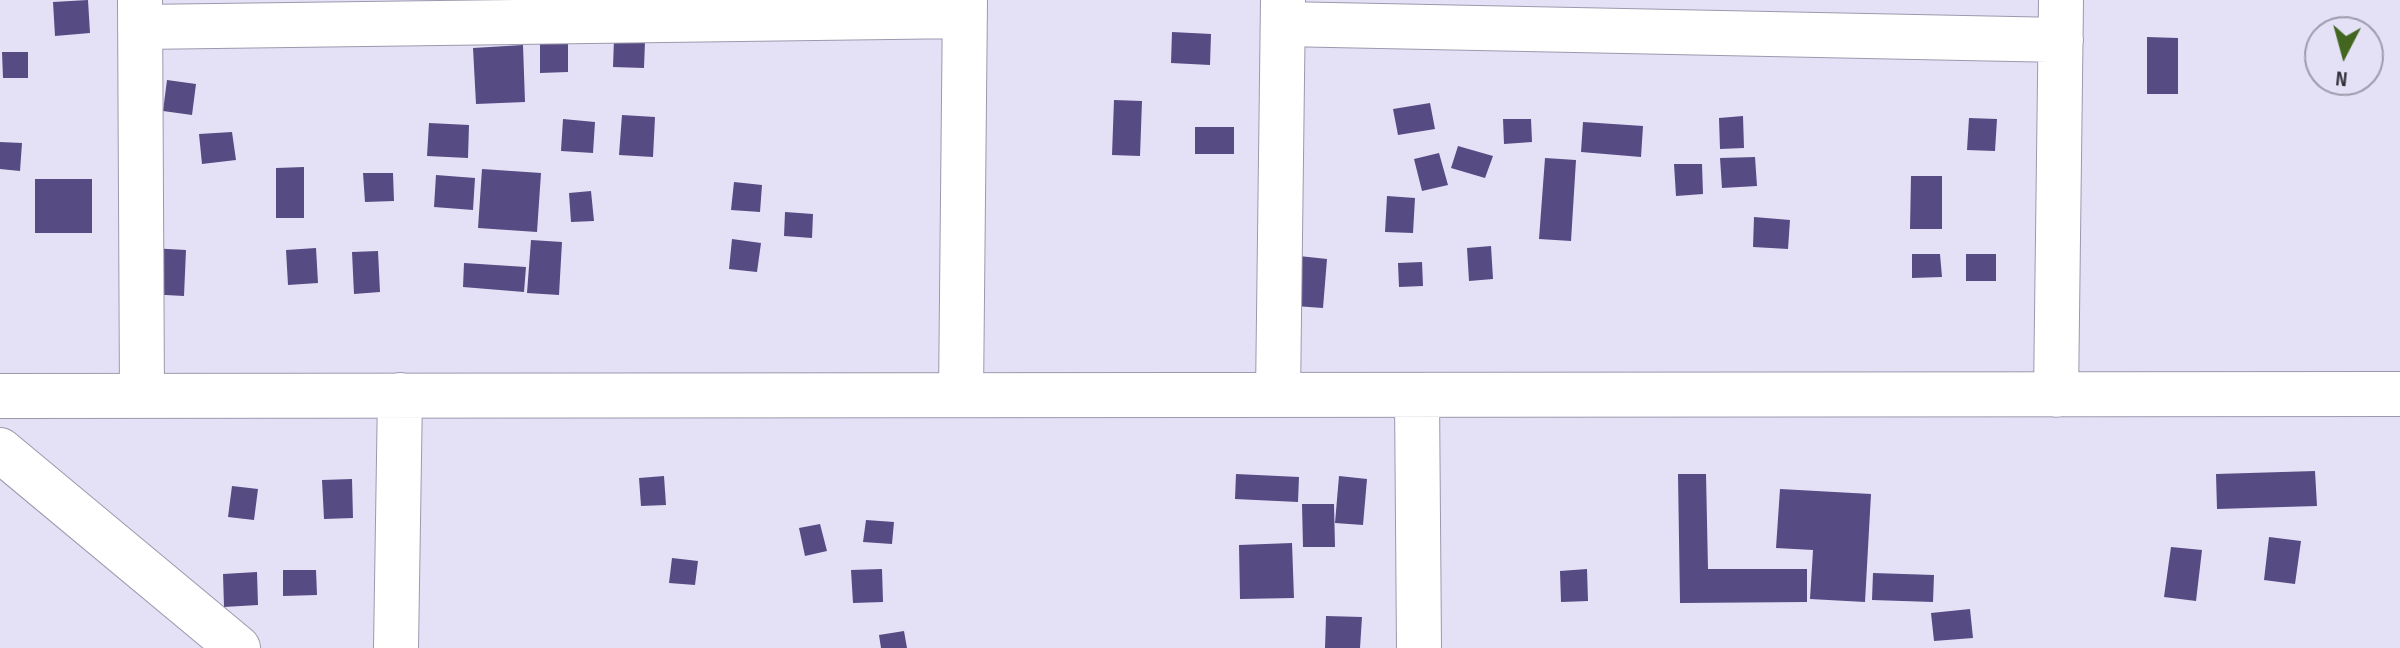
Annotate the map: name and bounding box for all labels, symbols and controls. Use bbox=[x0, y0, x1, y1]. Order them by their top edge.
north arrow bbox=[2304, 16, 2384, 96]
text: N bbox=[2334, 64, 2349, 92]

